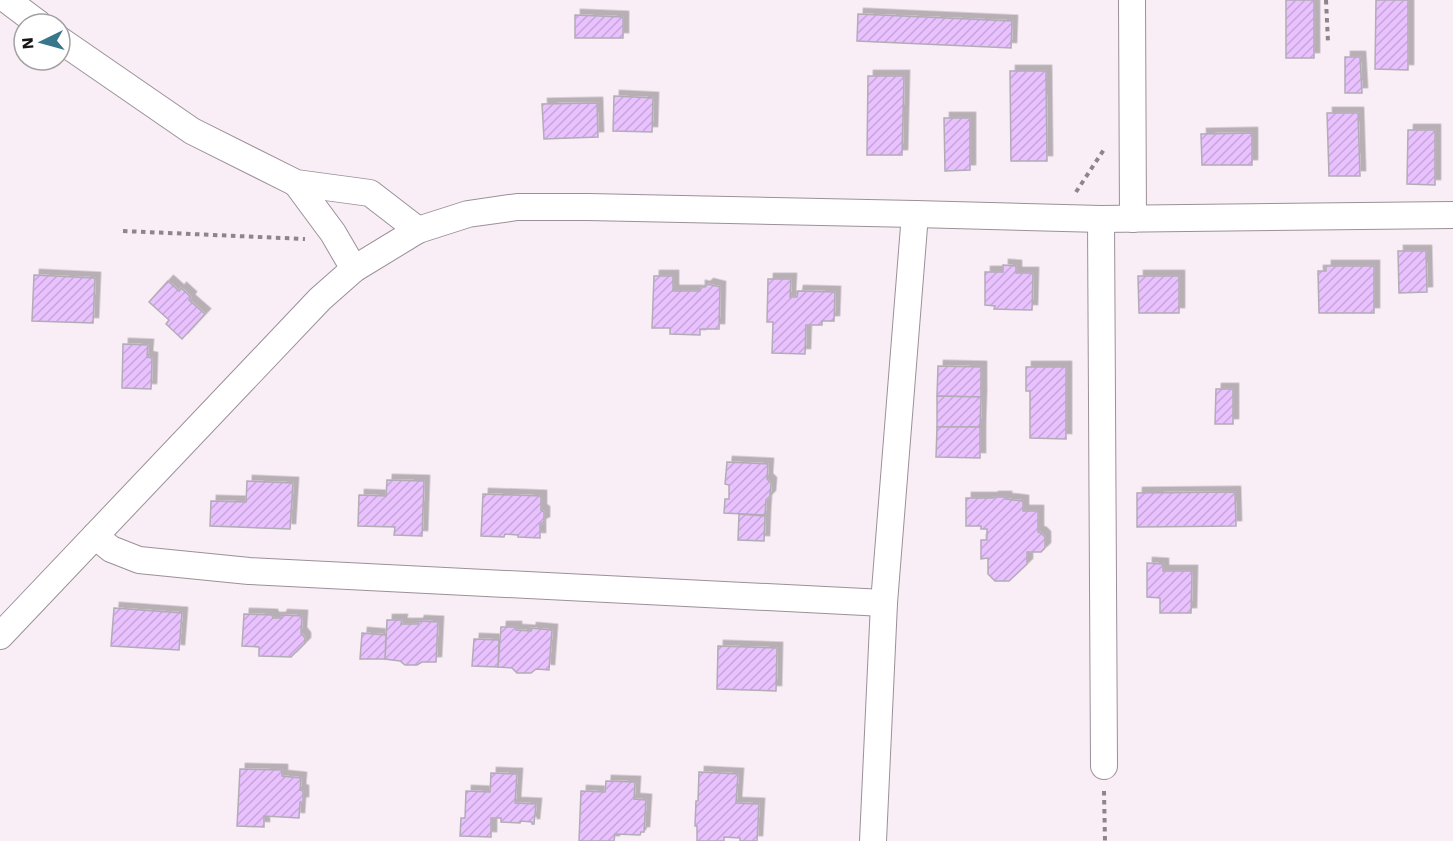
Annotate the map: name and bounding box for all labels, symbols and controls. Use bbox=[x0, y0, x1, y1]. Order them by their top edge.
north arrow bbox=[12, 12, 72, 72]
text: N bbox=[18, 37, 38, 50]

